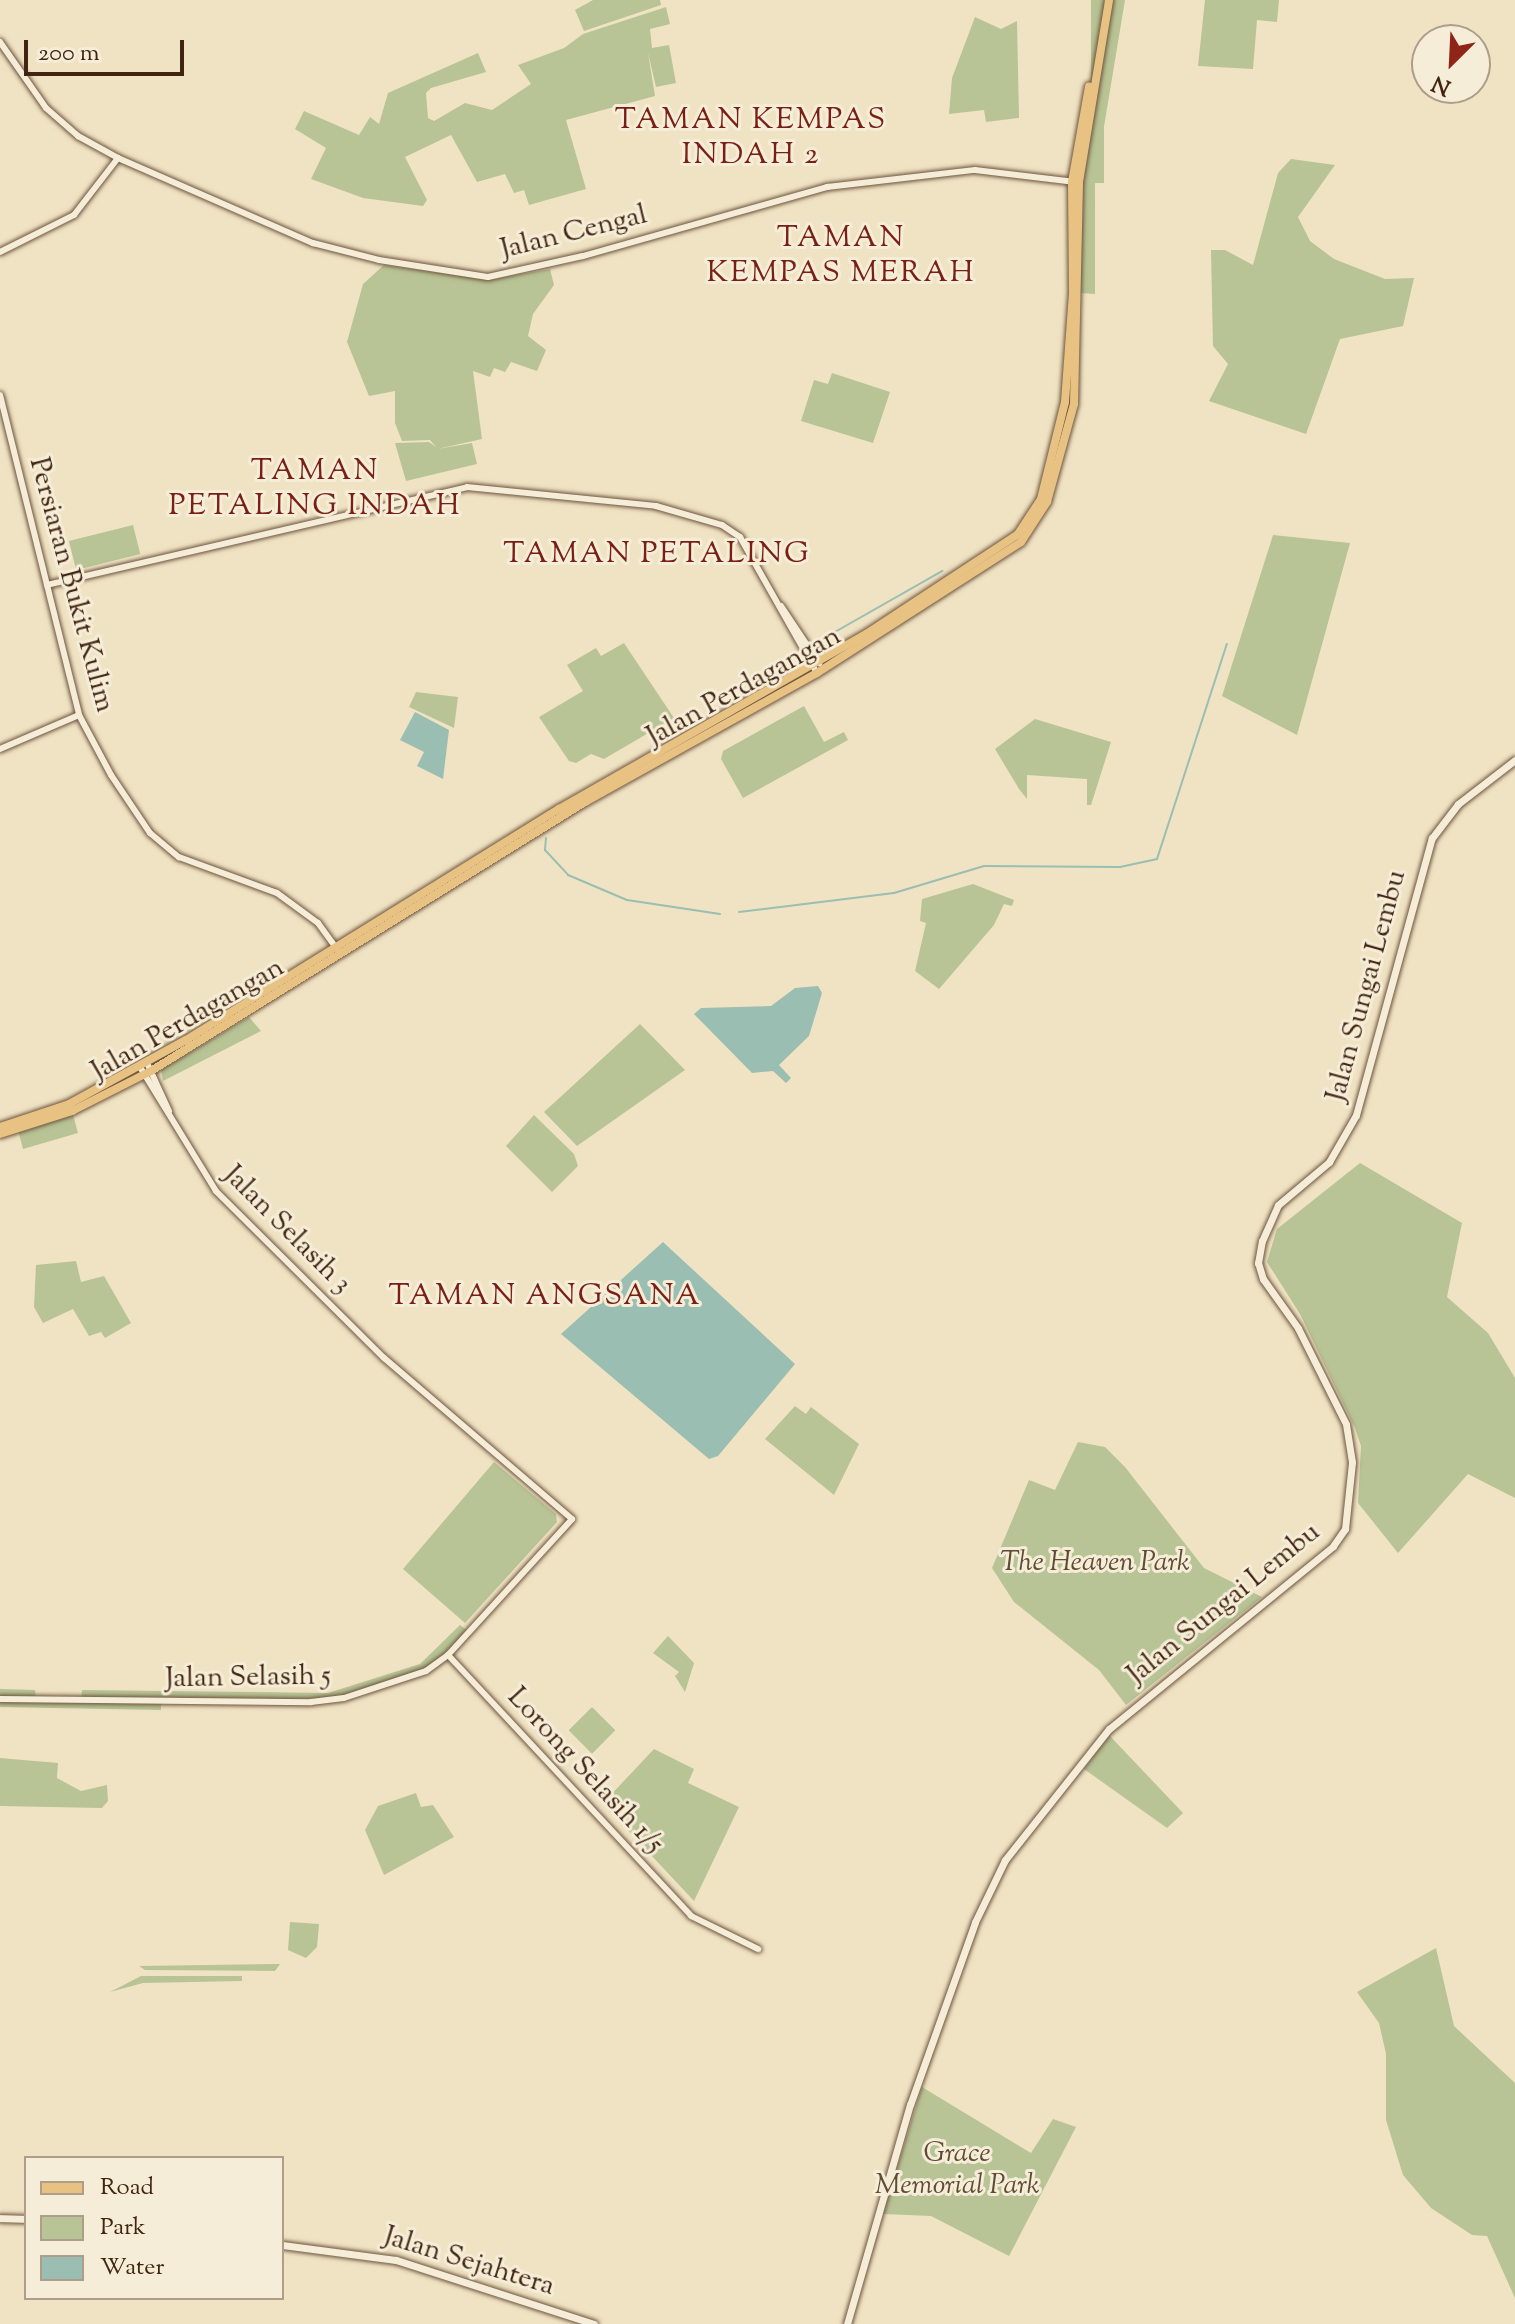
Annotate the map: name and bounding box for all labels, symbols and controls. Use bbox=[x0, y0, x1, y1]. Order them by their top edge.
scale bar bbox=[28, 24, 188, 74]
north arrow bbox=[1411, 24, 1491, 104]
text: 200 m bbox=[38, 37, 100, 71]
text: N bbox=[1428, 66, 1457, 102]
district label: TAMAN KEMPAS INDAH 2 bbox=[615, 103, 887, 174]
street label: Jalan Cengal bbox=[497, 199, 651, 267]
district label: TAMAN KEMPAS MERAH bbox=[706, 221, 976, 292]
street label: Persiaran Bukit Kulim bbox=[21, 454, 121, 716]
district label: TAMAN PETALING INDAH bbox=[169, 454, 461, 524]
district label: TAMAN PETALING bbox=[503, 537, 811, 573]
street label: Jalan Perdagangan bbox=[641, 620, 847, 754]
street label: Jalan Sungai Lembu bbox=[1320, 867, 1414, 1105]
street label: Jalan Perdagangan bbox=[86, 951, 290, 1089]
street label: Jalan Selasih 3 bbox=[216, 1159, 358, 1301]
district label: TAMAN ANGSANA bbox=[388, 1279, 702, 1315]
street label: Jalan Sungai Lembu bbox=[1121, 1516, 1327, 1692]
park label: The Heaven Park bbox=[1000, 1546, 1190, 1580]
street label: Jalan Selasih 5 bbox=[165, 1660, 331, 1696]
street label: Lorong Selasih 1/5 bbox=[500, 1681, 670, 1861]
park label: Grace Memorial Park bbox=[875, 2137, 1039, 2203]
legend bbox=[24, 2156, 284, 2300]
text: Road bbox=[100, 2171, 154, 2205]
text: Park bbox=[100, 2211, 146, 2245]
street label: Jalan Sejahtera bbox=[380, 2220, 558, 2304]
text: Water bbox=[100, 2251, 164, 2285]

